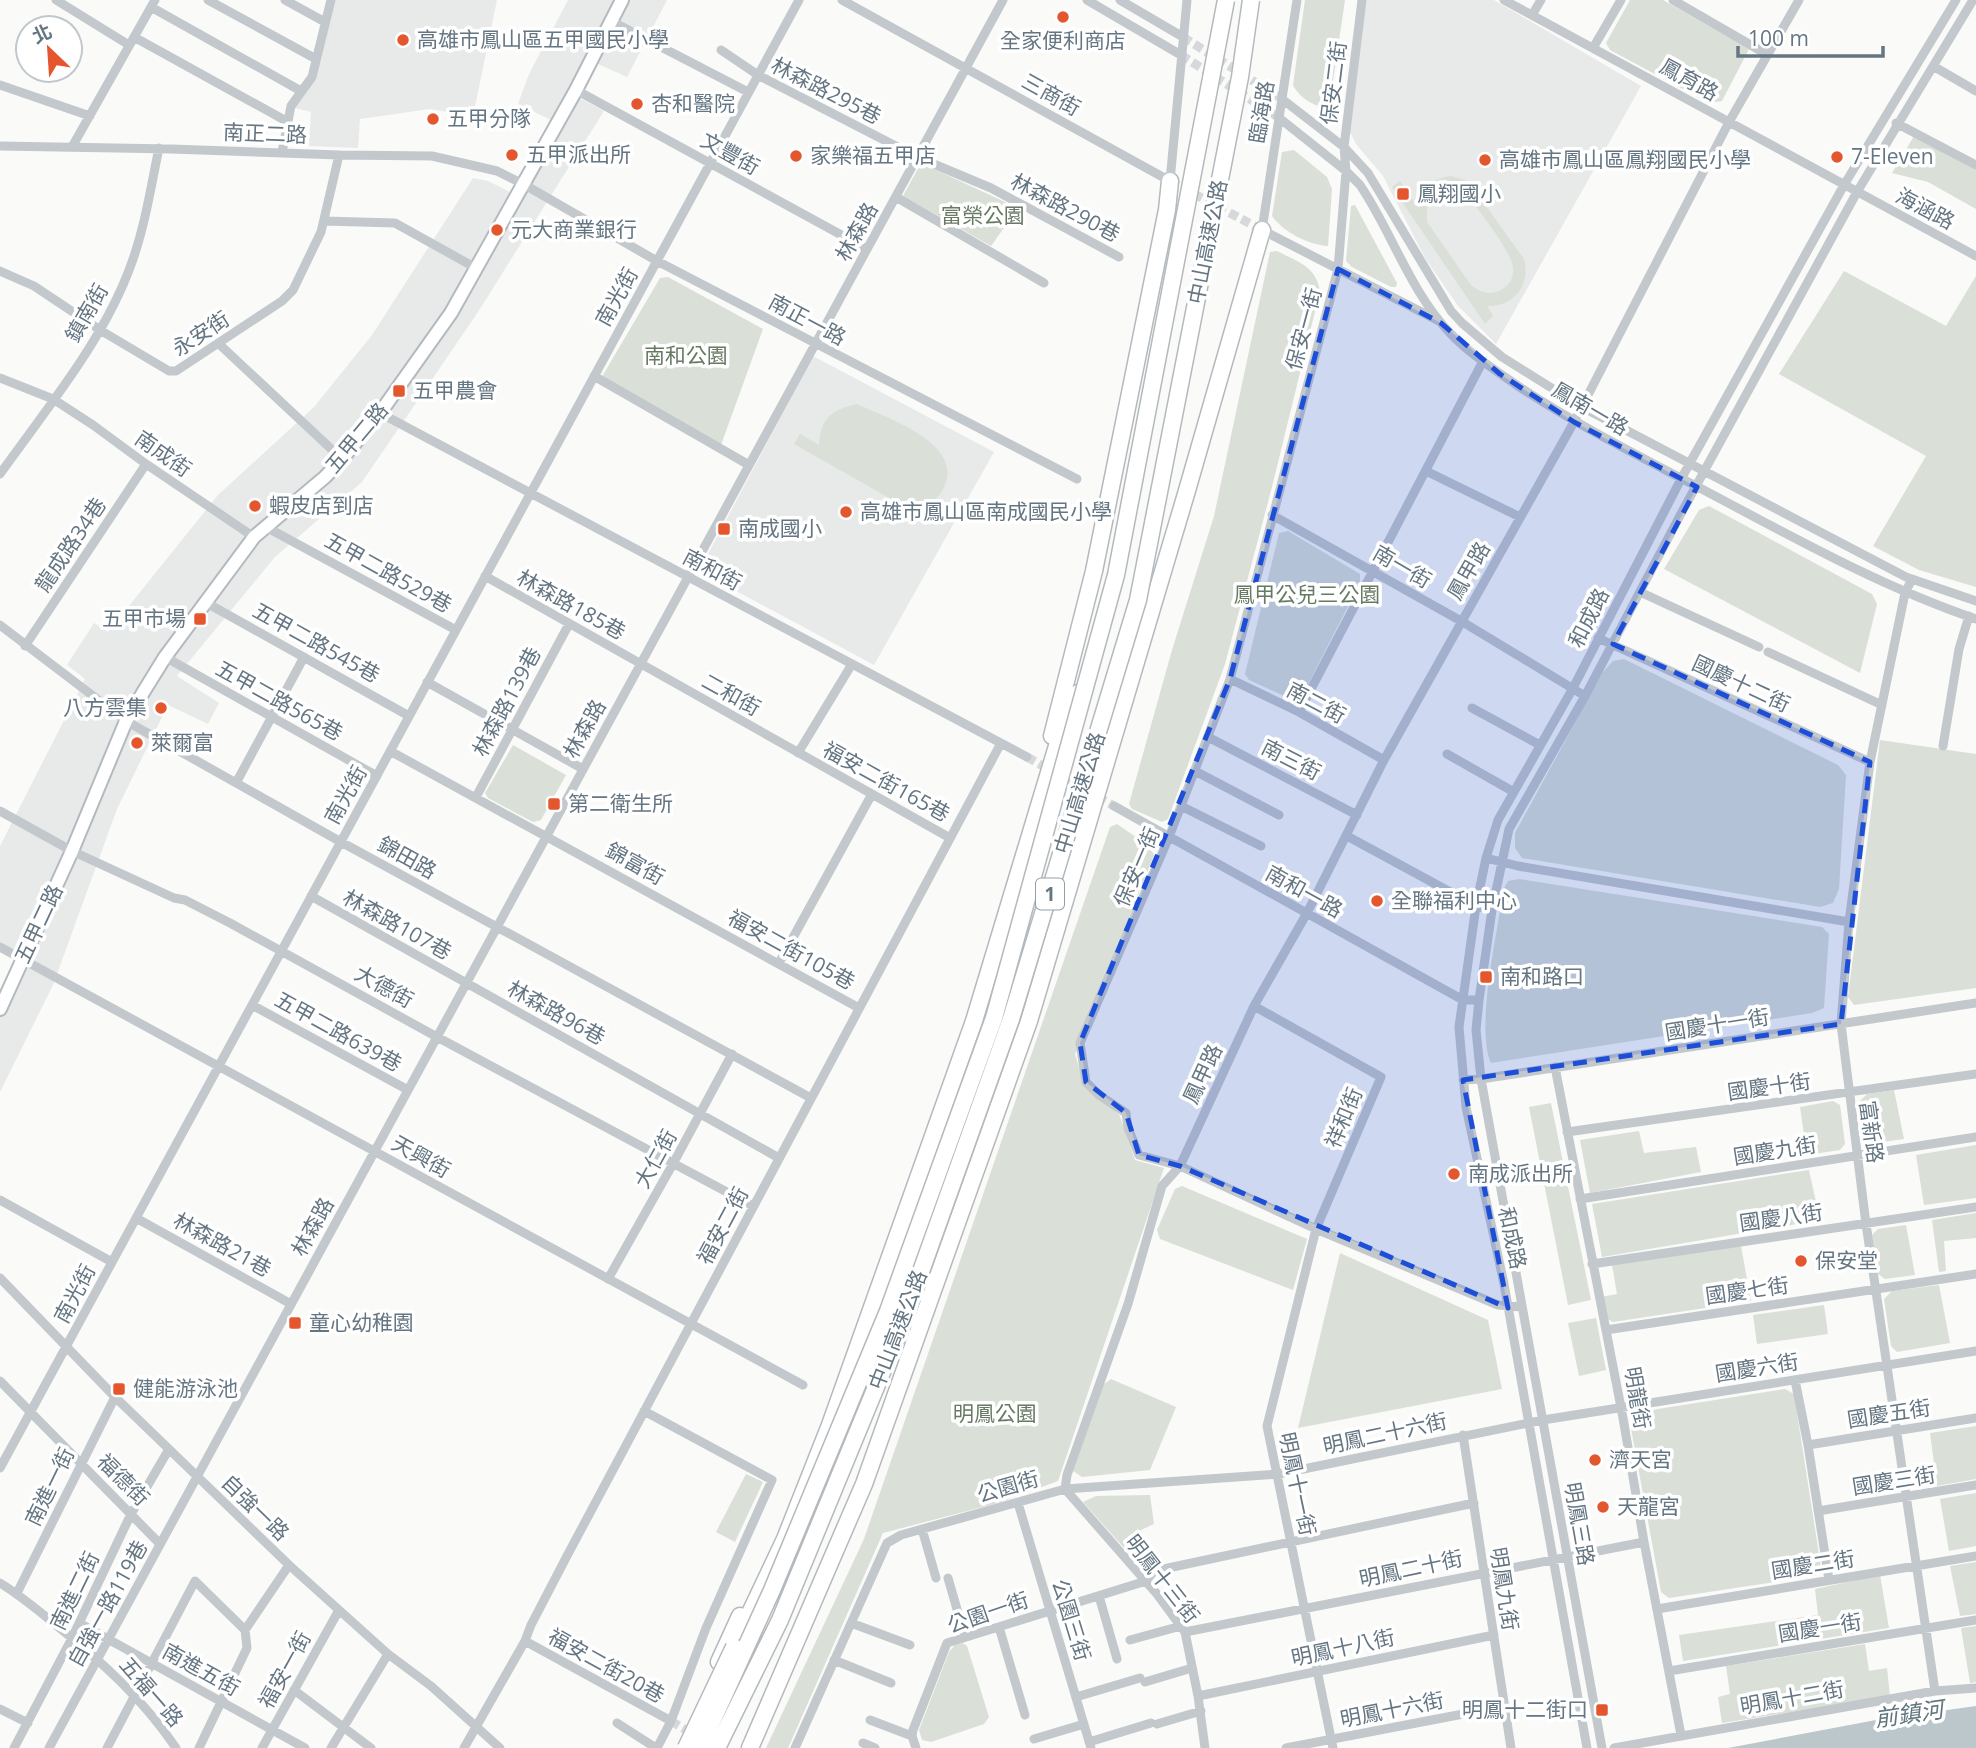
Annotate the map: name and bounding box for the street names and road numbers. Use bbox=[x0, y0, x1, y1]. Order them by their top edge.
street label: 保安二街 bbox=[1314, 39, 1352, 126]
street label: 林森路295巷 bbox=[767, 50, 886, 130]
street label: 鳳育路 bbox=[1655, 52, 1724, 107]
street label: 三商街 bbox=[1017, 67, 1086, 122]
street label: 臨海路 bbox=[1242, 79, 1280, 145]
street label: 南正二路 bbox=[223, 118, 307, 148]
street label: 文豐街 bbox=[696, 126, 765, 181]
street label: 林森路290巷 bbox=[1006, 167, 1125, 248]
street label: 中山高速公路 bbox=[1181, 177, 1233, 306]
street label: 海涵路 bbox=[1891, 181, 1960, 235]
street label: 林森路 bbox=[829, 197, 884, 266]
street label: 南光街 bbox=[589, 262, 644, 331]
street label: 鎮南街 bbox=[58, 278, 114, 347]
street label: 保安一街 bbox=[1279, 285, 1327, 373]
street label: 南正一路 bbox=[764, 287, 851, 351]
street label: 永安街 bbox=[166, 304, 234, 362]
street label: 鳳南一路 bbox=[1547, 375, 1634, 441]
street label: 五甲二路 bbox=[319, 396, 394, 479]
street label: 南成街 bbox=[130, 424, 197, 483]
street label: 龍成路34巷 bbox=[28, 492, 112, 597]
street label: 五甲二路529巷 bbox=[320, 526, 457, 619]
street label: 鳳甲路 bbox=[1440, 536, 1496, 605]
street label: 南一街 bbox=[1368, 538, 1437, 594]
street label: 南和街 bbox=[678, 542, 747, 596]
street label: 林森路185巷 bbox=[512, 563, 631, 645]
street label: 和成路 bbox=[1561, 583, 1615, 652]
street label: 五甲二路545巷 bbox=[248, 596, 385, 689]
street label: 林森路139巷 bbox=[466, 642, 547, 761]
street label: 國慶十二街 bbox=[1688, 648, 1795, 718]
street label: 五甲二路565巷 bbox=[211, 654, 348, 747]
street label: 二和街 bbox=[697, 667, 766, 722]
street label: 南二街 bbox=[1282, 675, 1351, 729]
street label: 林森路 bbox=[557, 694, 612, 763]
street label: 中山高速公路 bbox=[1047, 728, 1111, 857]
street label: 南三街 bbox=[1257, 732, 1326, 786]
street label: 福安二街165巷 bbox=[818, 735, 955, 828]
street label: 南光街 bbox=[318, 760, 373, 829]
street label: 保安一街 bbox=[1107, 822, 1165, 911]
street label: 錦田路 bbox=[373, 830, 442, 885]
street label: 錦富街 bbox=[601, 836, 670, 891]
street label: 南和一路 bbox=[1261, 859, 1348, 924]
road number: 1 bbox=[1036, 878, 1064, 909]
street label: 五甲二路 bbox=[8, 880, 69, 968]
street label: 林森路107巷 bbox=[338, 883, 457, 965]
street label: 福安二街105巷 bbox=[723, 903, 860, 996]
street label: 大德街 bbox=[350, 959, 419, 1014]
street label: 林森路96巷 bbox=[502, 974, 611, 1051]
street label: 五甲二路639巷 bbox=[270, 985, 407, 1078]
street label: 國慶十一街 bbox=[1663, 1002, 1771, 1046]
street label: 鳳甲路 bbox=[1176, 1039, 1228, 1108]
street label: 國慶十街 bbox=[1725, 1066, 1812, 1106]
street label: 祥和街 bbox=[1318, 1083, 1368, 1152]
street label: 富新路 bbox=[1854, 1099, 1890, 1165]
street label: 大仁街 bbox=[628, 1124, 683, 1193]
street label: 天興街 bbox=[387, 1129, 456, 1184]
street label: 國慶九街 bbox=[1731, 1130, 1819, 1170]
street label: 福安二街 bbox=[690, 1182, 754, 1269]
street label: 林森路 bbox=[285, 1192, 340, 1261]
street label: 國慶八街 bbox=[1737, 1197, 1824, 1237]
street label: 和成路 bbox=[1493, 1204, 1533, 1272]
street label: 林森路21巷 bbox=[168, 1206, 277, 1283]
street label: 南光街 bbox=[47, 1259, 101, 1328]
street label: 中山高速公路 bbox=[861, 1266, 933, 1393]
street label: 國慶七街 bbox=[1703, 1270, 1790, 1310]
street label: 國慶六街 bbox=[1713, 1347, 1801, 1387]
street label: 明龍街 bbox=[1619, 1364, 1657, 1431]
street label: 國慶五街 bbox=[1845, 1393, 1933, 1433]
street label: 明鳳二十六街 bbox=[1320, 1406, 1449, 1460]
street label: 明鳳十一街 bbox=[1273, 1430, 1323, 1538]
street label: 南進一街 bbox=[18, 1443, 80, 1530]
street label: 福德街 bbox=[92, 1447, 156, 1511]
street label: 國慶三街 bbox=[1850, 1460, 1938, 1500]
street label: 公園街 bbox=[974, 1464, 1042, 1508]
street label: 自強一路 bbox=[216, 1468, 296, 1547]
street label: 明鳳三路 bbox=[1559, 1480, 1601, 1568]
street label: 明鳳十三街 bbox=[1119, 1528, 1206, 1628]
street label: 自強一路119巷 bbox=[61, 1535, 154, 1672]
street label: 明鳳二十街 bbox=[1357, 1543, 1465, 1593]
street label: 國慶二街 bbox=[1769, 1544, 1857, 1584]
street label: 明鳳九街 bbox=[1485, 1545, 1525, 1633]
street label: 南進二街 bbox=[43, 1547, 105, 1634]
street label: 公園三街 bbox=[1046, 1575, 1098, 1664]
street label: 公園一街 bbox=[943, 1585, 1032, 1639]
street label: 國慶一街 bbox=[1776, 1607, 1864, 1647]
street label: 福安二街20巷 bbox=[543, 1622, 670, 1709]
street label: 明鳳十八街 bbox=[1289, 1622, 1397, 1672]
street label: 福安一街 bbox=[252, 1626, 317, 1713]
street label: 南進五街 bbox=[158, 1637, 245, 1702]
street label: 五福一路 bbox=[114, 1650, 190, 1732]
street label: 明鳳十二街 bbox=[1738, 1674, 1846, 1720]
street label: 明鳳十六街 bbox=[1338, 1685, 1446, 1733]

